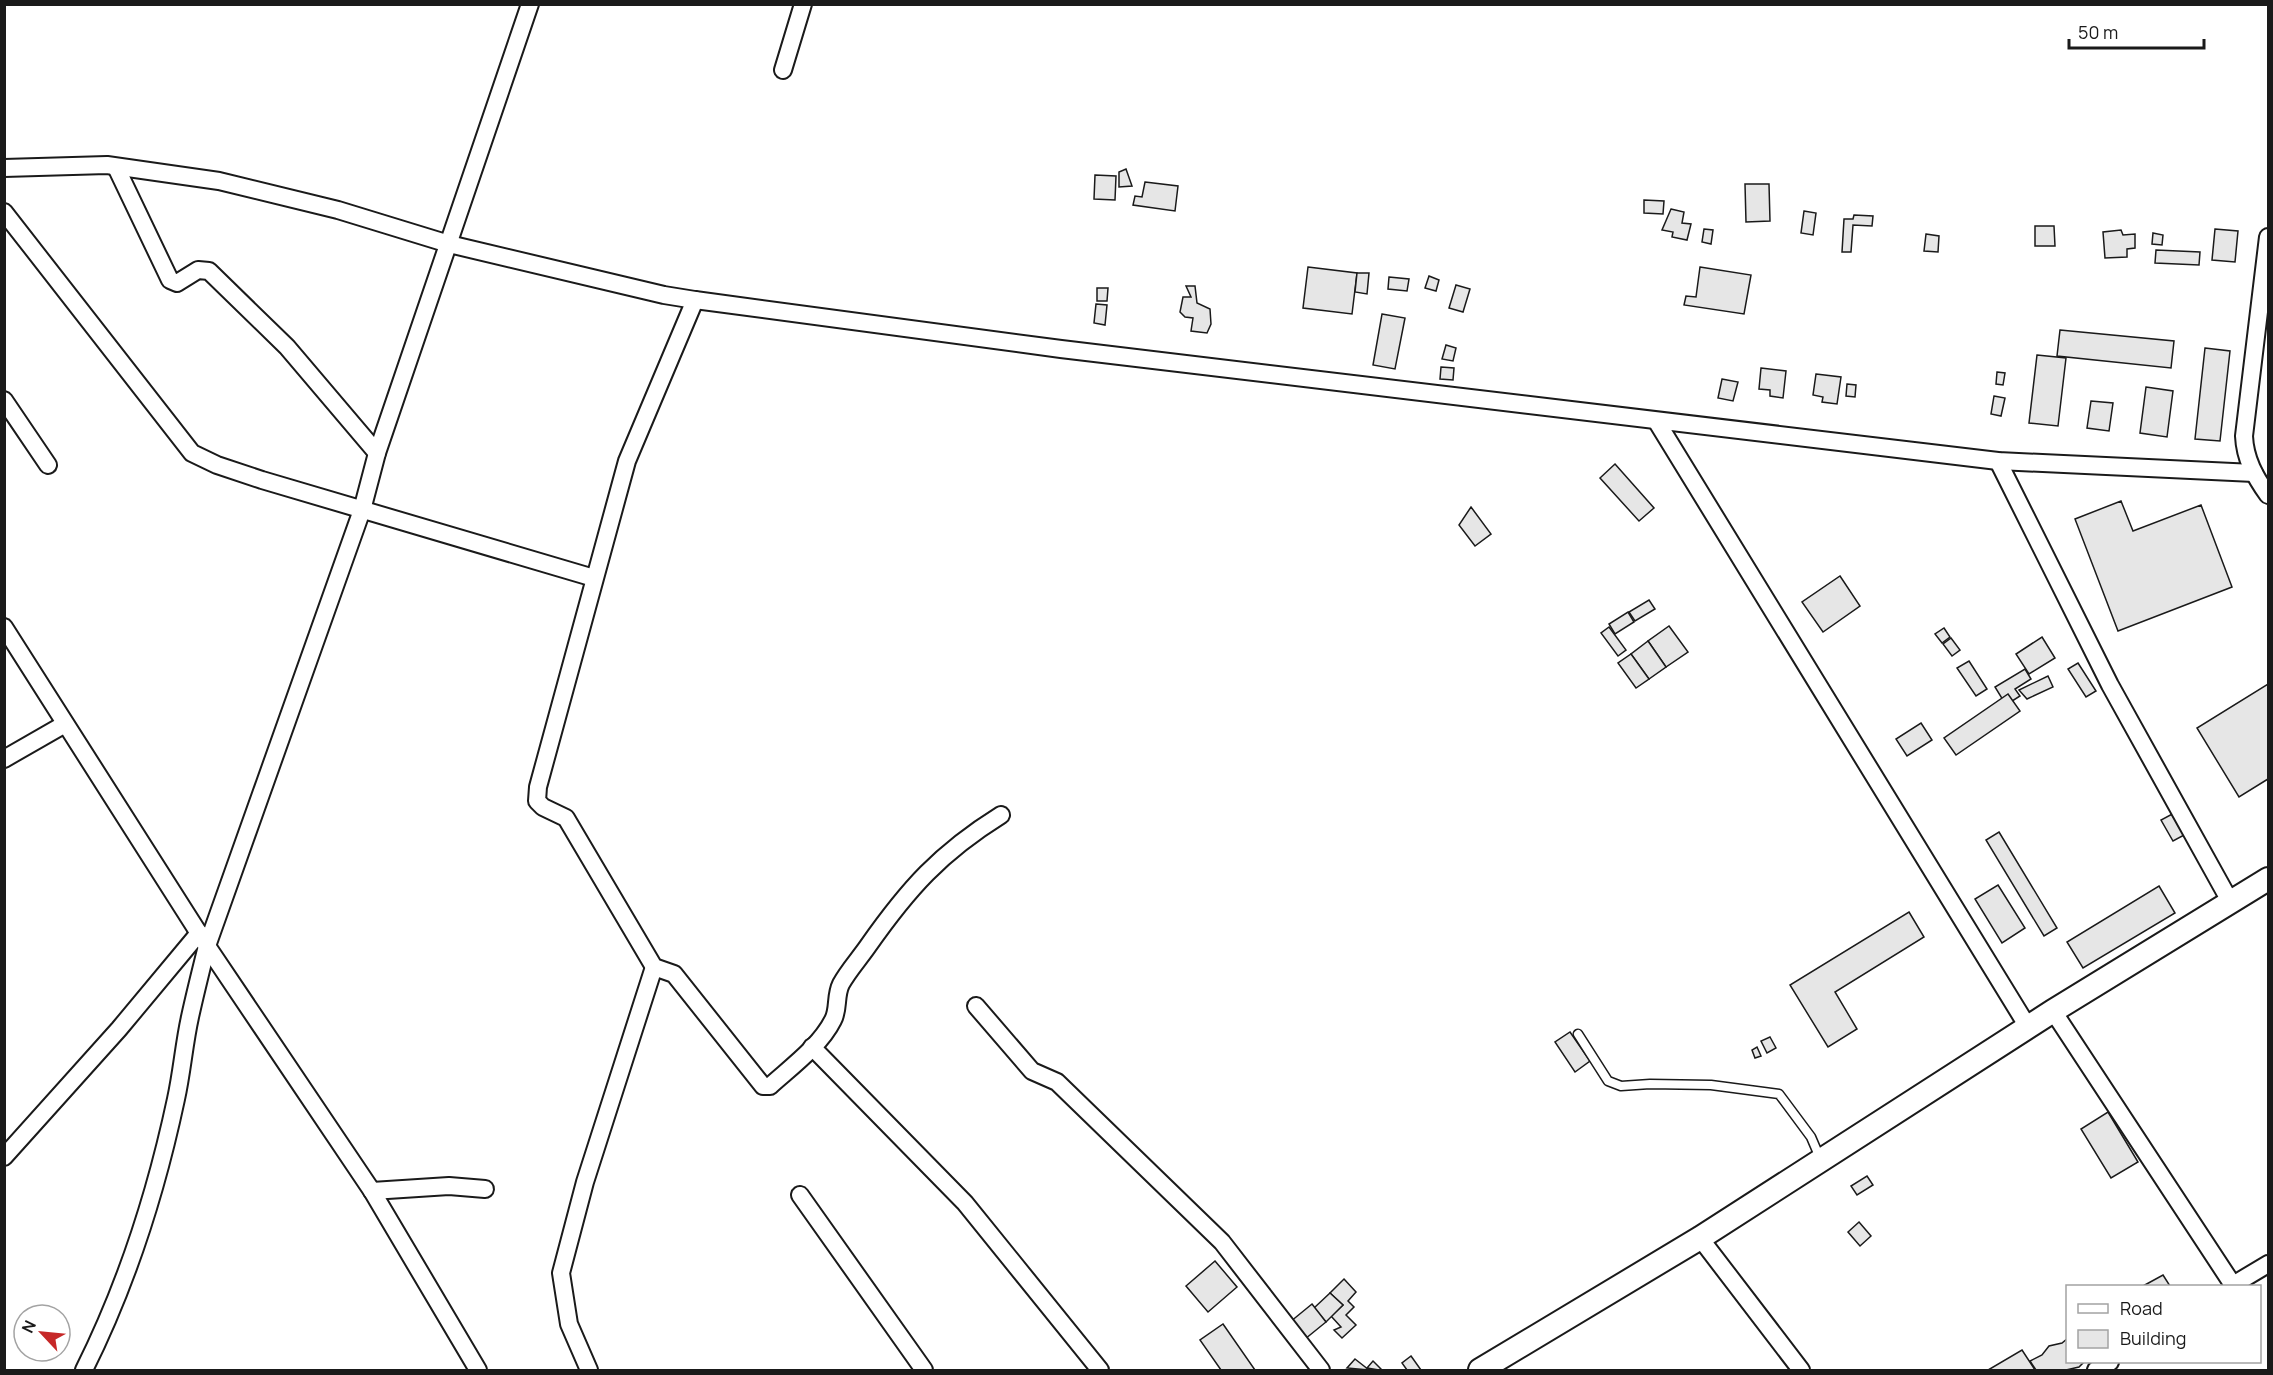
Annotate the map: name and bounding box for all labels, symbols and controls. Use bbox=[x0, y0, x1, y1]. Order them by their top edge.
scale bar bbox=[2069, 12, 2204, 50]
text: 50 m bbox=[2078, 20, 2118, 44]
legend bbox=[2066, 1285, 2261, 1363]
text: Road bbox=[2120, 1296, 2163, 1320]
north arrow bbox=[12, 1303, 72, 1363]
text: N bbox=[16, 1316, 41, 1336]
text: Building bbox=[2120, 1326, 2186, 1350]

